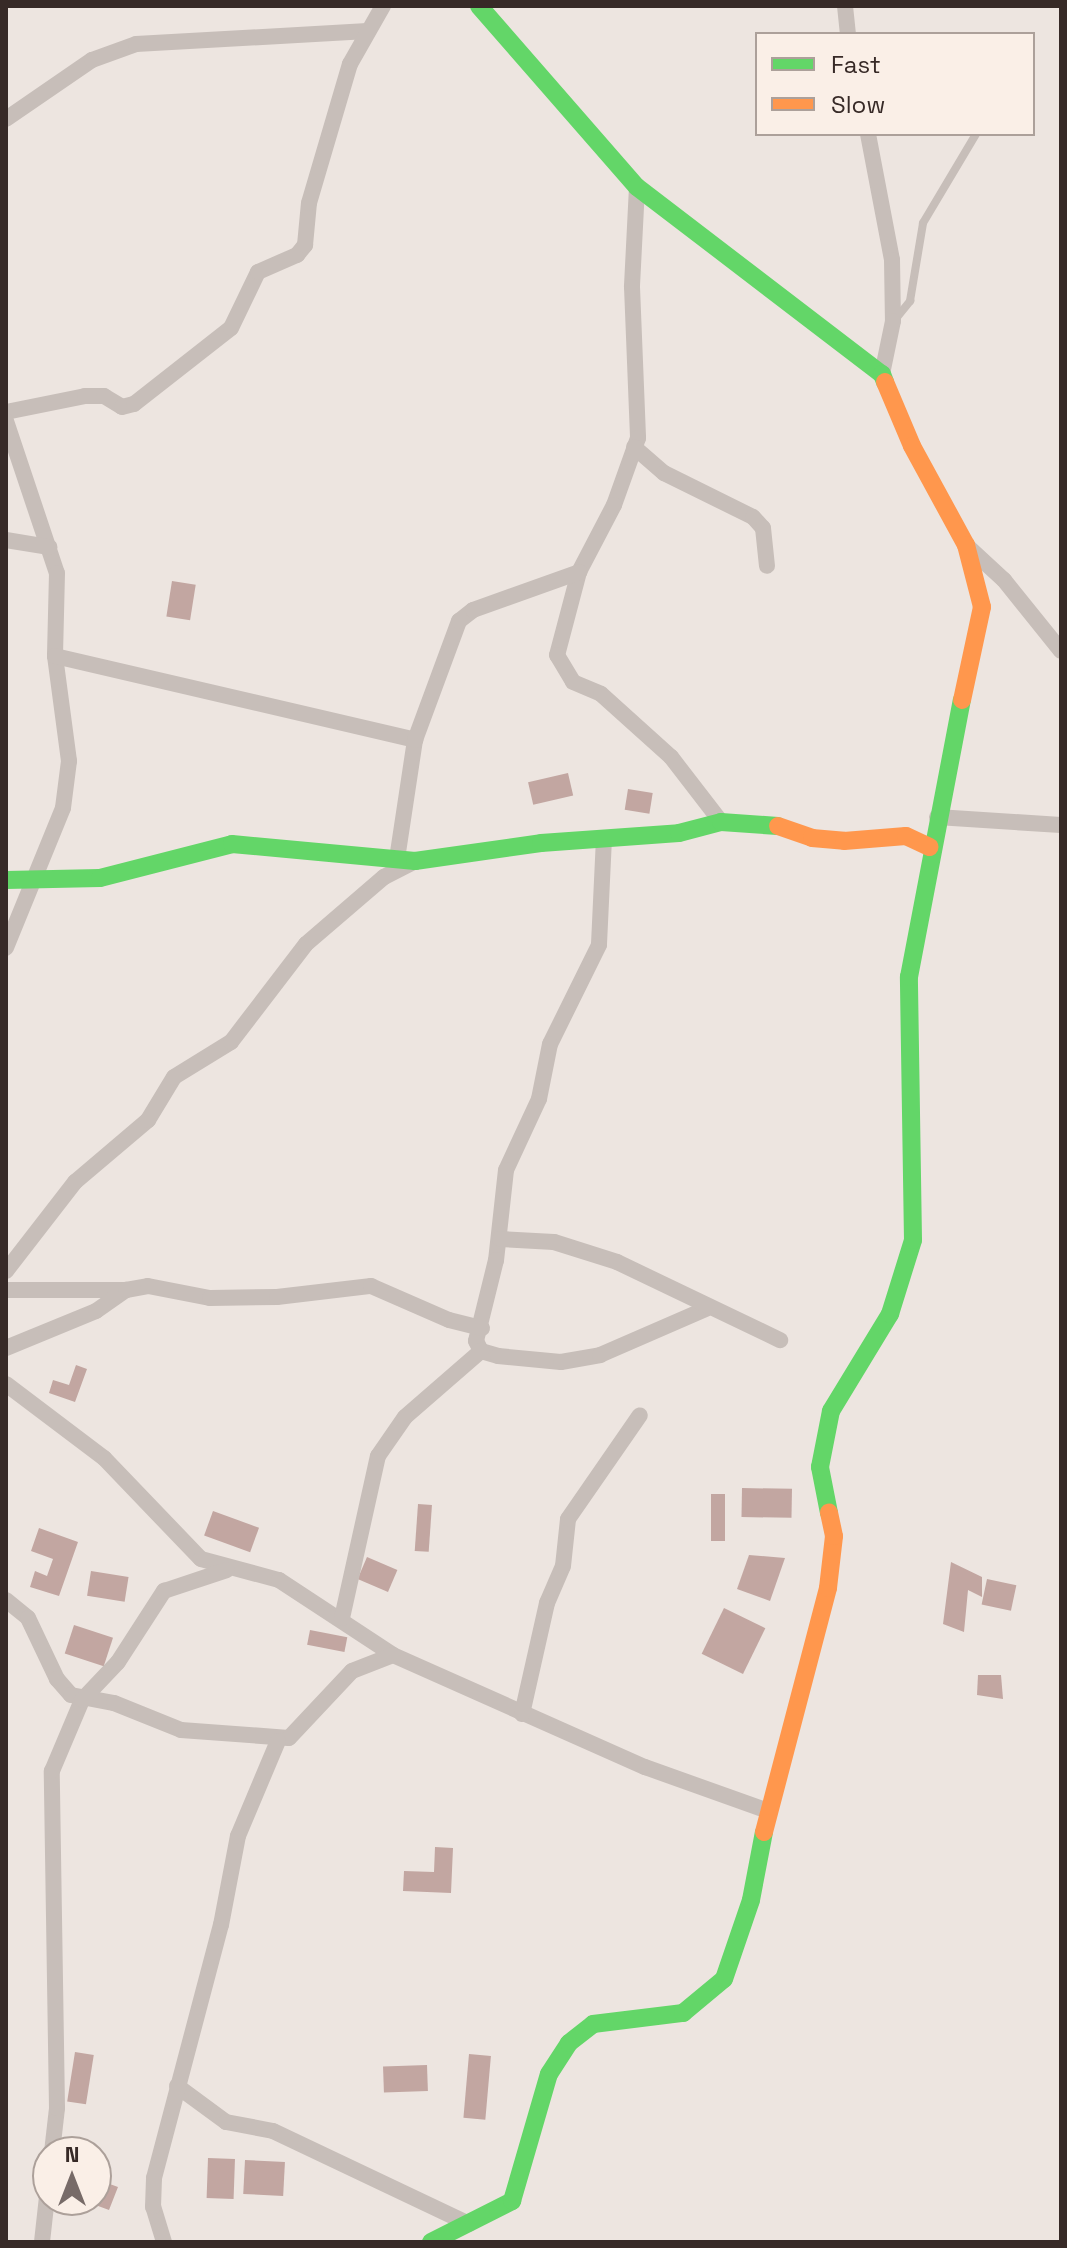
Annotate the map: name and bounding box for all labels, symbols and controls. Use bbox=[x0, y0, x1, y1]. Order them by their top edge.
legend bbox=[755, 32, 1035, 136]
text: Fast bbox=[831, 49, 881, 80]
text: Slow bbox=[831, 89, 885, 120]
north arrow bbox=[32, 2136, 112, 2216]
text: N bbox=[65, 2140, 79, 2168]

